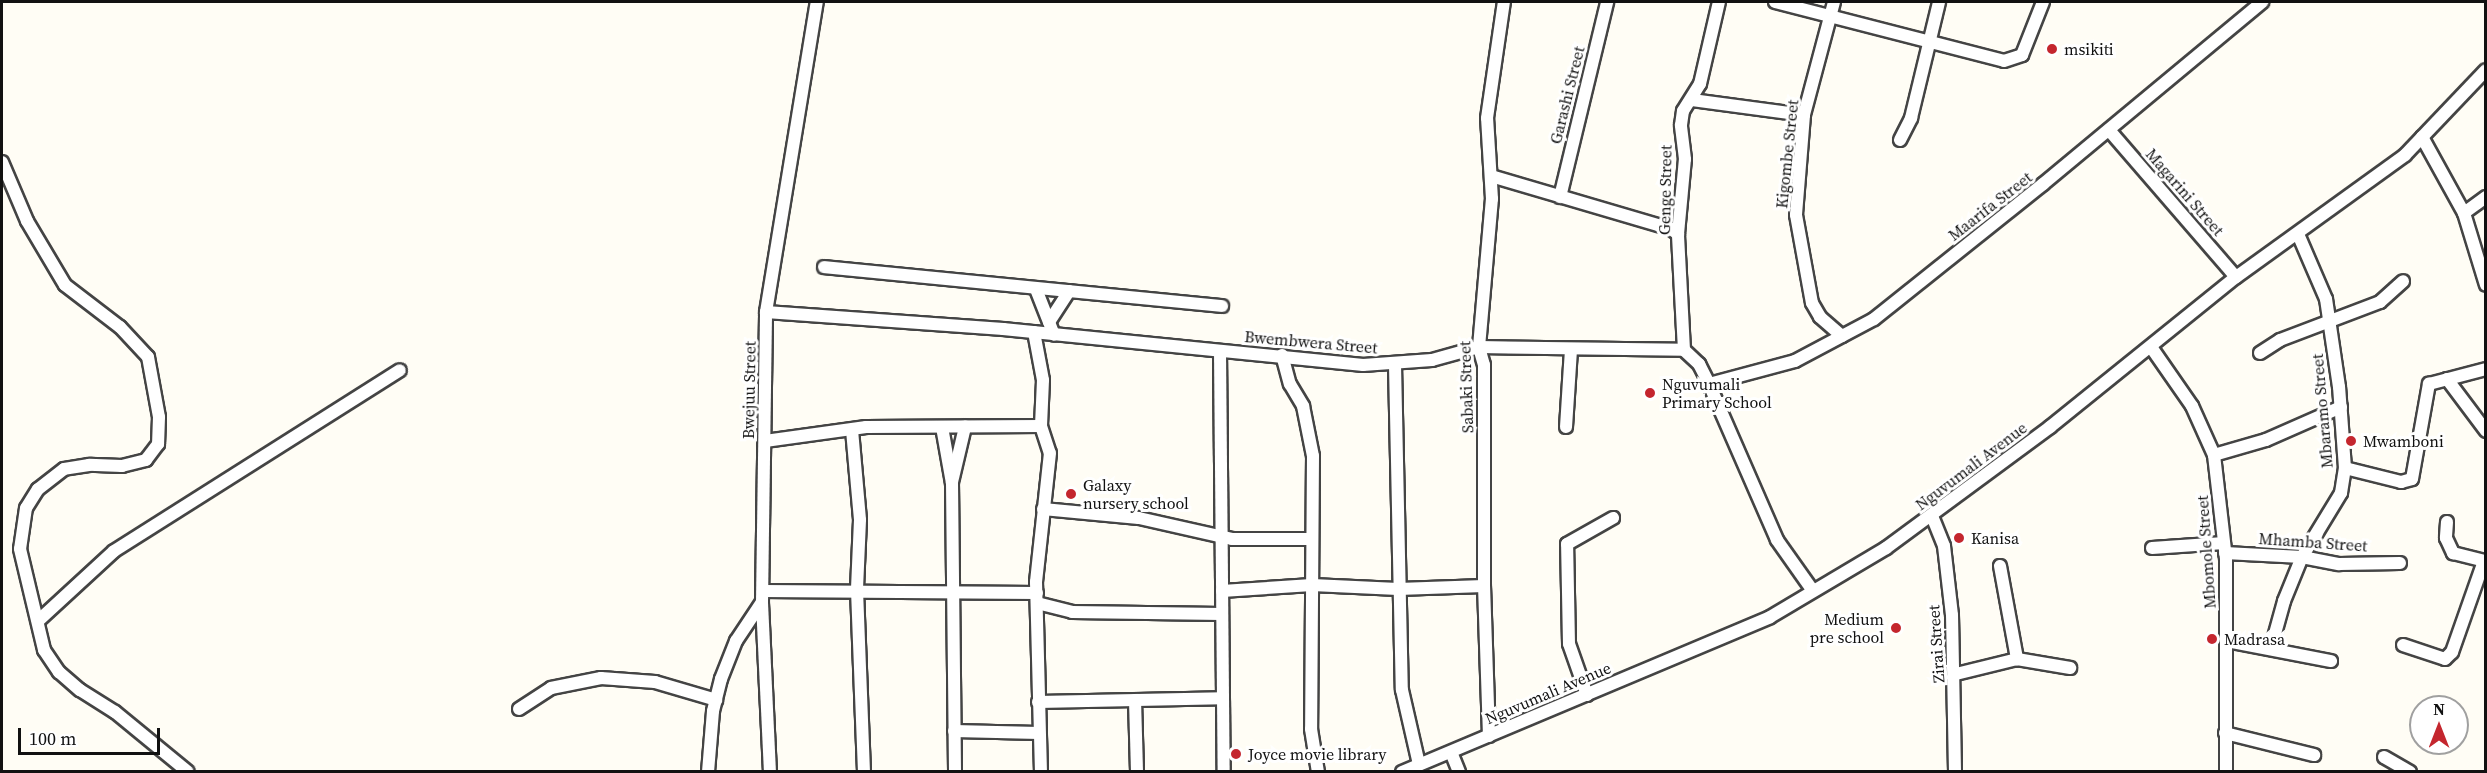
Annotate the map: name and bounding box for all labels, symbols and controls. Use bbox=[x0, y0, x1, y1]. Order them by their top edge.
place label: msikiti bbox=[2064, 39, 2114, 59]
marker: msikiti bbox=[2045, 42, 2059, 56]
street label: Garashi Street bbox=[1546, 44, 1588, 146]
street label: Kigombe Street bbox=[1772, 99, 1802, 209]
street label: Magarini Street bbox=[2142, 144, 2228, 240]
street label: Genge Street bbox=[1655, 145, 1675, 235]
street label: Maarifa Street bbox=[1944, 167, 2036, 245]
street label: Bwembwera Street bbox=[1244, 327, 1378, 357]
street label: Bwejuu Street bbox=[739, 341, 759, 439]
street label: Sabaki Street bbox=[1455, 341, 1477, 433]
street label: Mbaramo Street bbox=[2307, 353, 2337, 469]
place label: Nguvumali Primary School bbox=[1662, 374, 1772, 412]
marker: Nguvumali Primary School bbox=[1643, 386, 1657, 400]
street label: Nguvumali Avenue bbox=[1912, 418, 2030, 514]
place label: Mwamboni bbox=[2363, 431, 2444, 451]
marker: Mwamboni bbox=[2344, 434, 2358, 448]
place label: Galaxy nursery school bbox=[1083, 475, 1189, 513]
marker: Galaxy nursery school bbox=[1064, 487, 1078, 501]
street label: Mbomole Street bbox=[2192, 495, 2220, 609]
place label: Kanisa bbox=[1971, 528, 2019, 548]
street label: Mhamba Street bbox=[2258, 529, 2368, 555]
marker: Kanisa bbox=[1952, 531, 1966, 545]
street label: Zirai Street bbox=[1924, 604, 1948, 684]
place label: Medium pre school bbox=[1810, 609, 1884, 647]
marker: Medium pre school bbox=[1889, 621, 1903, 635]
place label: Madrasa bbox=[2224, 629, 2285, 649]
marker: Madrasa bbox=[2205, 632, 2219, 646]
street label: Nguvumali Avenue bbox=[1482, 658, 1614, 728]
north arrow bbox=[2409, 695, 2469, 755]
text: N bbox=[2433, 698, 2445, 720]
scale bar bbox=[21, 716, 164, 754]
text: 100 m bbox=[29, 726, 76, 751]
place label: Joyce movie library bbox=[1248, 744, 1386, 764]
marker: Joyce movie library bbox=[1229, 747, 1243, 761]

